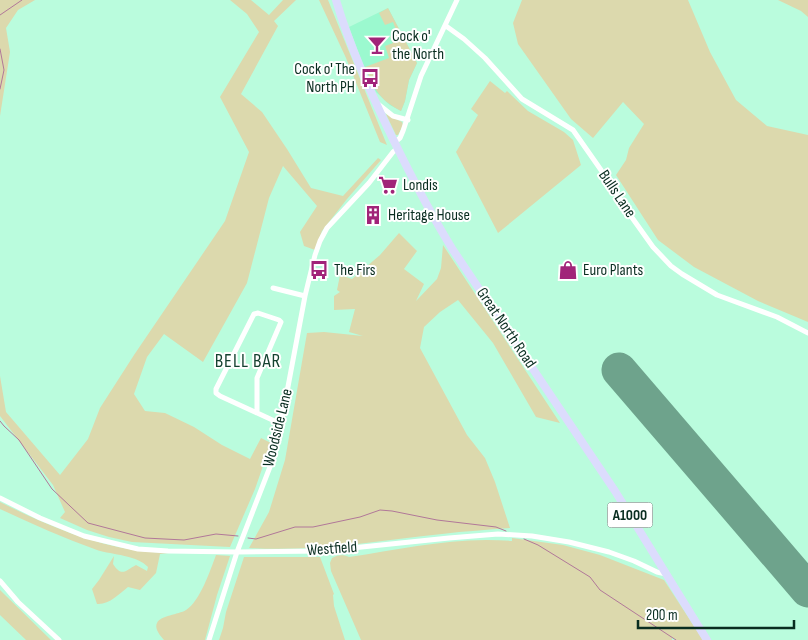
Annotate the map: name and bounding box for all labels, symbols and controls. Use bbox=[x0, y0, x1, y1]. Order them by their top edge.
place label: Cock o' the North bbox=[392, 27, 444, 64]
bar icon: Cock o' the North bbox=[366, 34, 388, 56]
place label: Cock o' The North PH bbox=[294, 60, 355, 97]
bus stop icon: Cock o' The North PH bbox=[359, 67, 381, 89]
street label: Bulls Lane bbox=[594, 167, 640, 221]
supermarket icon: Londis bbox=[377, 174, 399, 196]
place label: Londis bbox=[403, 176, 438, 195]
building icon: Heritage House bbox=[362, 204, 384, 226]
place label: Heritage House bbox=[388, 206, 470, 225]
bus stop icon: The Firs bbox=[308, 259, 330, 281]
shop icon: Euro Plants bbox=[557, 259, 579, 281]
place label: The Firs bbox=[334, 261, 376, 280]
place label: Euro Plants bbox=[583, 261, 643, 280]
street label: Great North Road bbox=[472, 284, 540, 372]
district label: BELL BAR bbox=[215, 350, 281, 373]
street label: Woodside Lane bbox=[259, 387, 297, 469]
road number: A1000 bbox=[608, 502, 652, 528]
street label: Westfield bbox=[306, 538, 358, 560]
scale bar bbox=[638, 598, 794, 630]
text: 200 m bbox=[646, 606, 678, 625]

